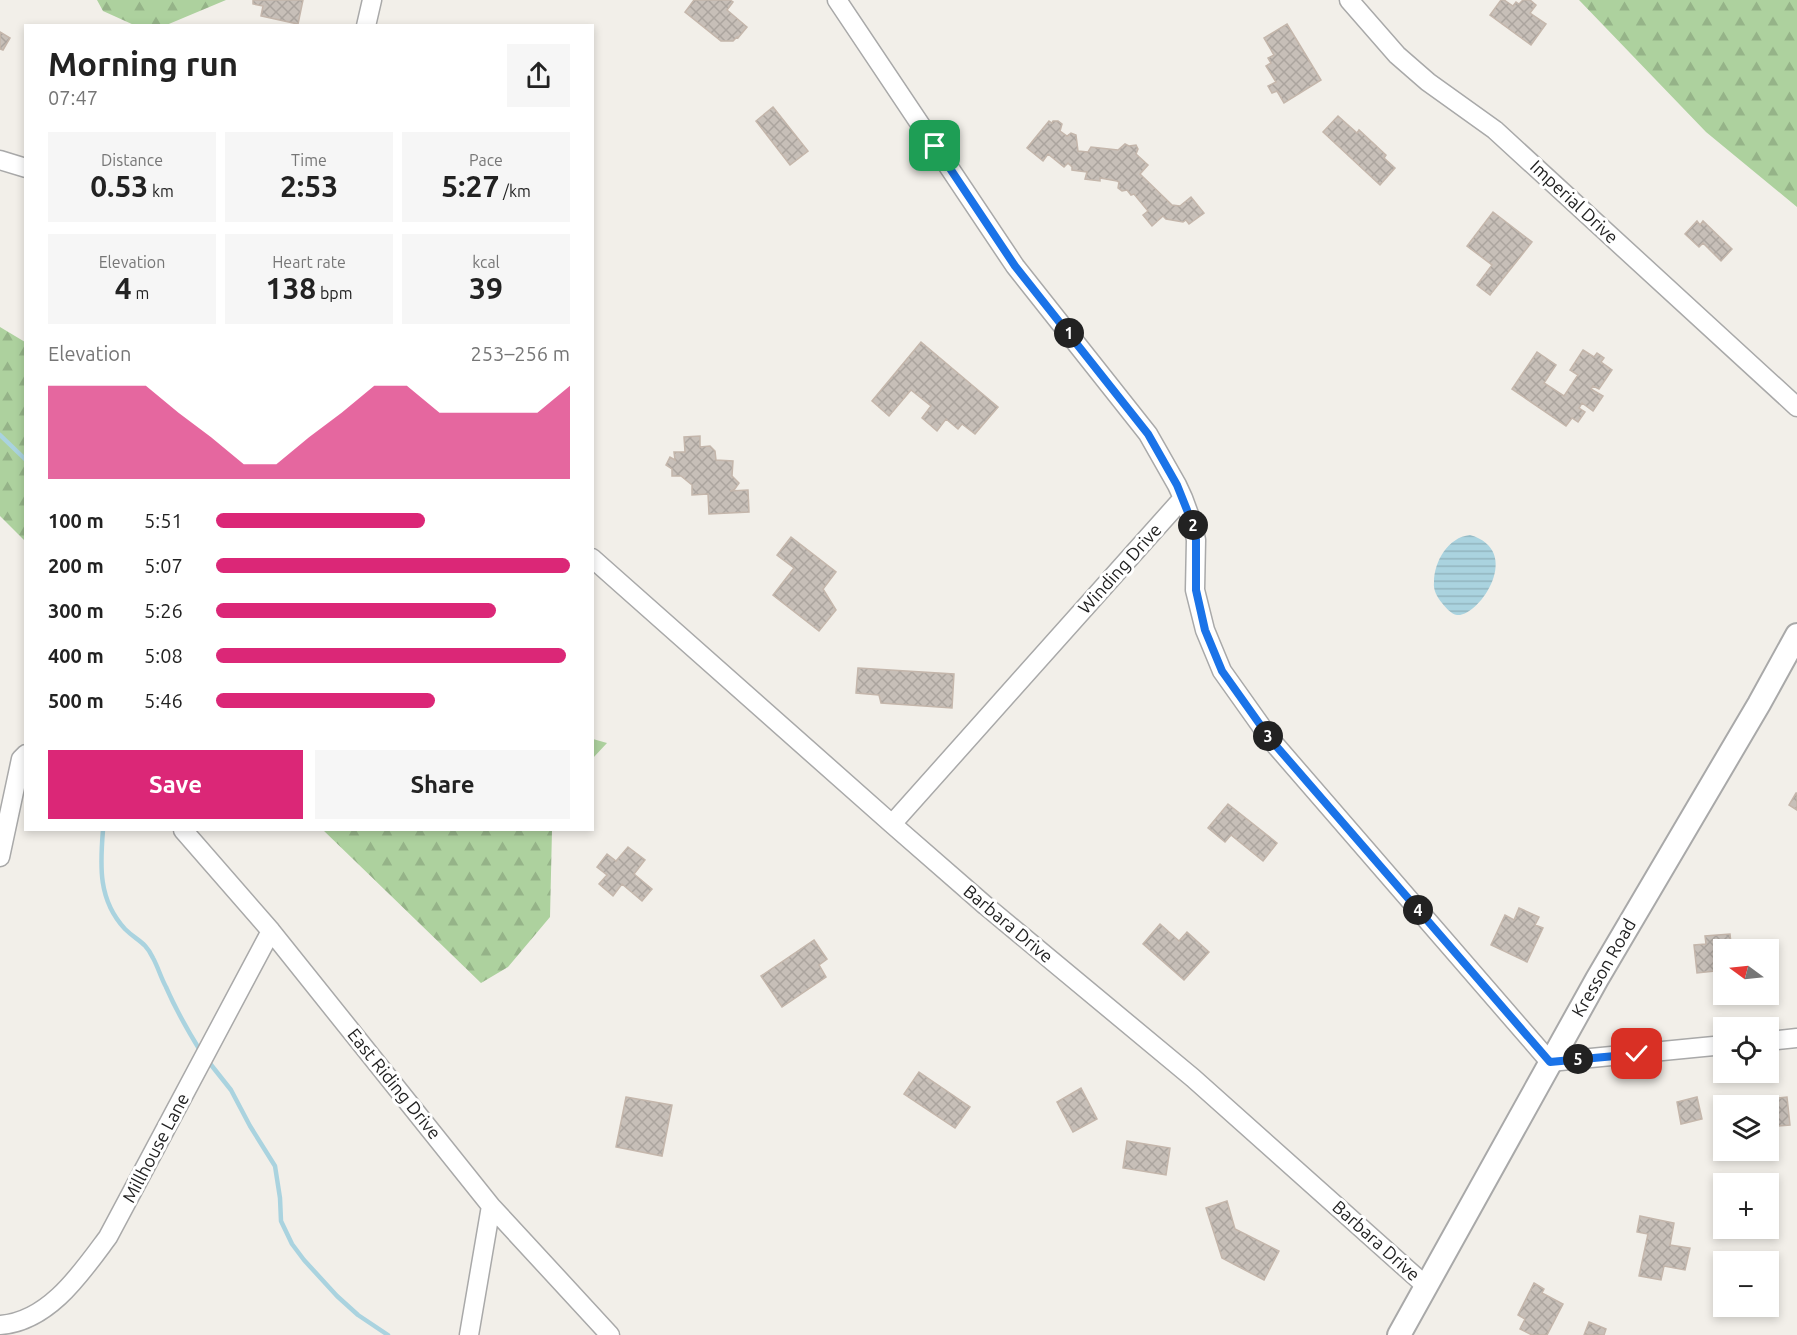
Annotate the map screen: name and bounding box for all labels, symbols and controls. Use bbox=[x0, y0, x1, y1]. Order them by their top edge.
button: share bbox=[507, 44, 570, 107]
text: Morning run bbox=[48, 45, 238, 82]
text: 07:47 bbox=[48, 86, 98, 109]
pin bbox=[909, 120, 960, 171]
icon: arrive bbox=[918, 129, 951, 162]
text: Distance bbox=[101, 151, 163, 169]
text: Time bbox=[291, 151, 327, 169]
text: Pace bbox=[469, 151, 503, 169]
street label: Imperial Drive bbox=[1527, 156, 1623, 247]
text: 0.53 bbox=[90, 169, 148, 203]
text: 2:53 bbox=[280, 169, 338, 203]
text: 5:27 bbox=[441, 169, 499, 203]
text: km bbox=[148, 182, 174, 200]
text: /km bbox=[499, 182, 531, 200]
text: Elevation bbox=[99, 253, 165, 271]
text: Heart rate bbox=[272, 253, 346, 271]
text: kcal bbox=[472, 253, 500, 271]
text: 4 bbox=[115, 271, 132, 305]
text: 138 bbox=[266, 271, 316, 305]
text: 39 bbox=[469, 271, 503, 305]
text: m bbox=[132, 284, 149, 302]
text: bpm bbox=[316, 284, 352, 302]
pin: 1 bbox=[1054, 318, 1084, 348]
text: 1 bbox=[1064, 324, 1074, 342]
text: Elevation bbox=[48, 342, 131, 365]
text: 253–256 m bbox=[471, 342, 570, 365]
text: 100 m bbox=[48, 509, 104, 532]
text: 5:51 bbox=[144, 509, 183, 532]
pin: 2 bbox=[1178, 510, 1208, 540]
text: 2 bbox=[1188, 516, 1198, 534]
street label: Winding Drive bbox=[1074, 519, 1165, 617]
text: 200 m bbox=[48, 554, 104, 577]
text: 5:07 bbox=[144, 554, 183, 577]
text: 300 m bbox=[48, 599, 104, 622]
text: 5:26 bbox=[144, 599, 183, 622]
text: 400 m bbox=[48, 644, 104, 667]
text: 5:08 bbox=[144, 644, 183, 667]
text: 500 m bbox=[48, 689, 104, 712]
text: 5:46 bbox=[144, 689, 183, 712]
pin: 3 bbox=[1253, 721, 1283, 751]
text: 3 bbox=[1263, 727, 1273, 745]
button: Save bbox=[48, 750, 303, 819]
button: Share bbox=[315, 750, 570, 819]
street label: Barbara Drive bbox=[960, 880, 1057, 966]
pin: 4 bbox=[1403, 895, 1433, 925]
text: 4 bbox=[1413, 901, 1423, 919]
street label: Kresson Road bbox=[1567, 915, 1639, 1020]
north arrow bbox=[1713, 939, 1779, 1005]
map controls bbox=[1713, 939, 1779, 1317]
button: locate bbox=[1713, 1017, 1779, 1083]
street label: East Riding Drive bbox=[344, 1024, 445, 1143]
pin bbox=[1611, 1028, 1662, 1079]
icon: check bbox=[1620, 1037, 1653, 1070]
pin: 5 bbox=[1563, 1044, 1593, 1074]
text: 5 bbox=[1573, 1050, 1583, 1068]
street label: Millhouse Lane bbox=[118, 1089, 192, 1206]
button: layers bbox=[1713, 1095, 1779, 1161]
button: + bbox=[1713, 1173, 1779, 1239]
street label: Barbara Drive bbox=[1329, 1196, 1424, 1284]
button: − bbox=[1713, 1251, 1779, 1317]

